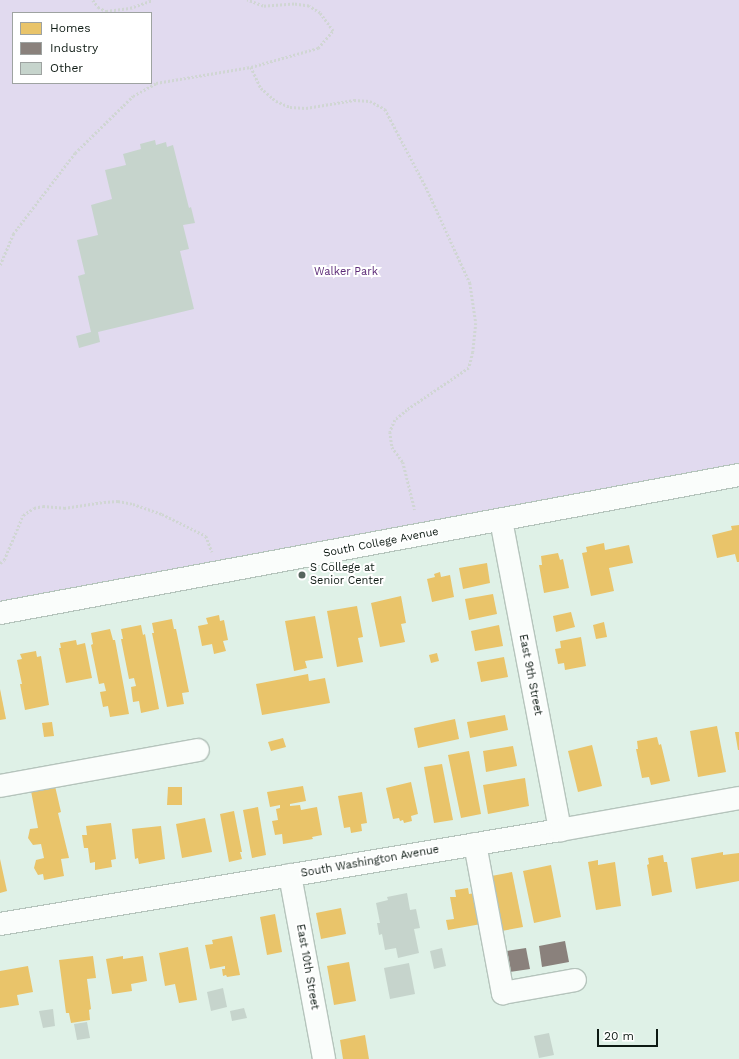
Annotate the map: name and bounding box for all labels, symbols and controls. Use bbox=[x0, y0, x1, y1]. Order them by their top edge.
legend bbox=[12, 12, 152, 84]
text: Homes bbox=[50, 21, 91, 35]
text: Industry bbox=[50, 41, 98, 55]
text: Other bbox=[50, 61, 83, 75]
park label: Walker Park bbox=[314, 265, 378, 279]
street label: South College Avenue bbox=[322, 525, 440, 561]
place label: S College at Senior Center bbox=[310, 562, 384, 588]
marker: S College at Senior Center bbox=[297, 570, 307, 580]
street label: East 9th Street bbox=[516, 633, 544, 717]
street label: South Washington Avenue bbox=[300, 843, 440, 881]
street label: East 10th Street bbox=[293, 923, 321, 1011]
scale bar bbox=[599, 1021, 660, 1047]
text: 20 m bbox=[604, 1029, 634, 1043]

